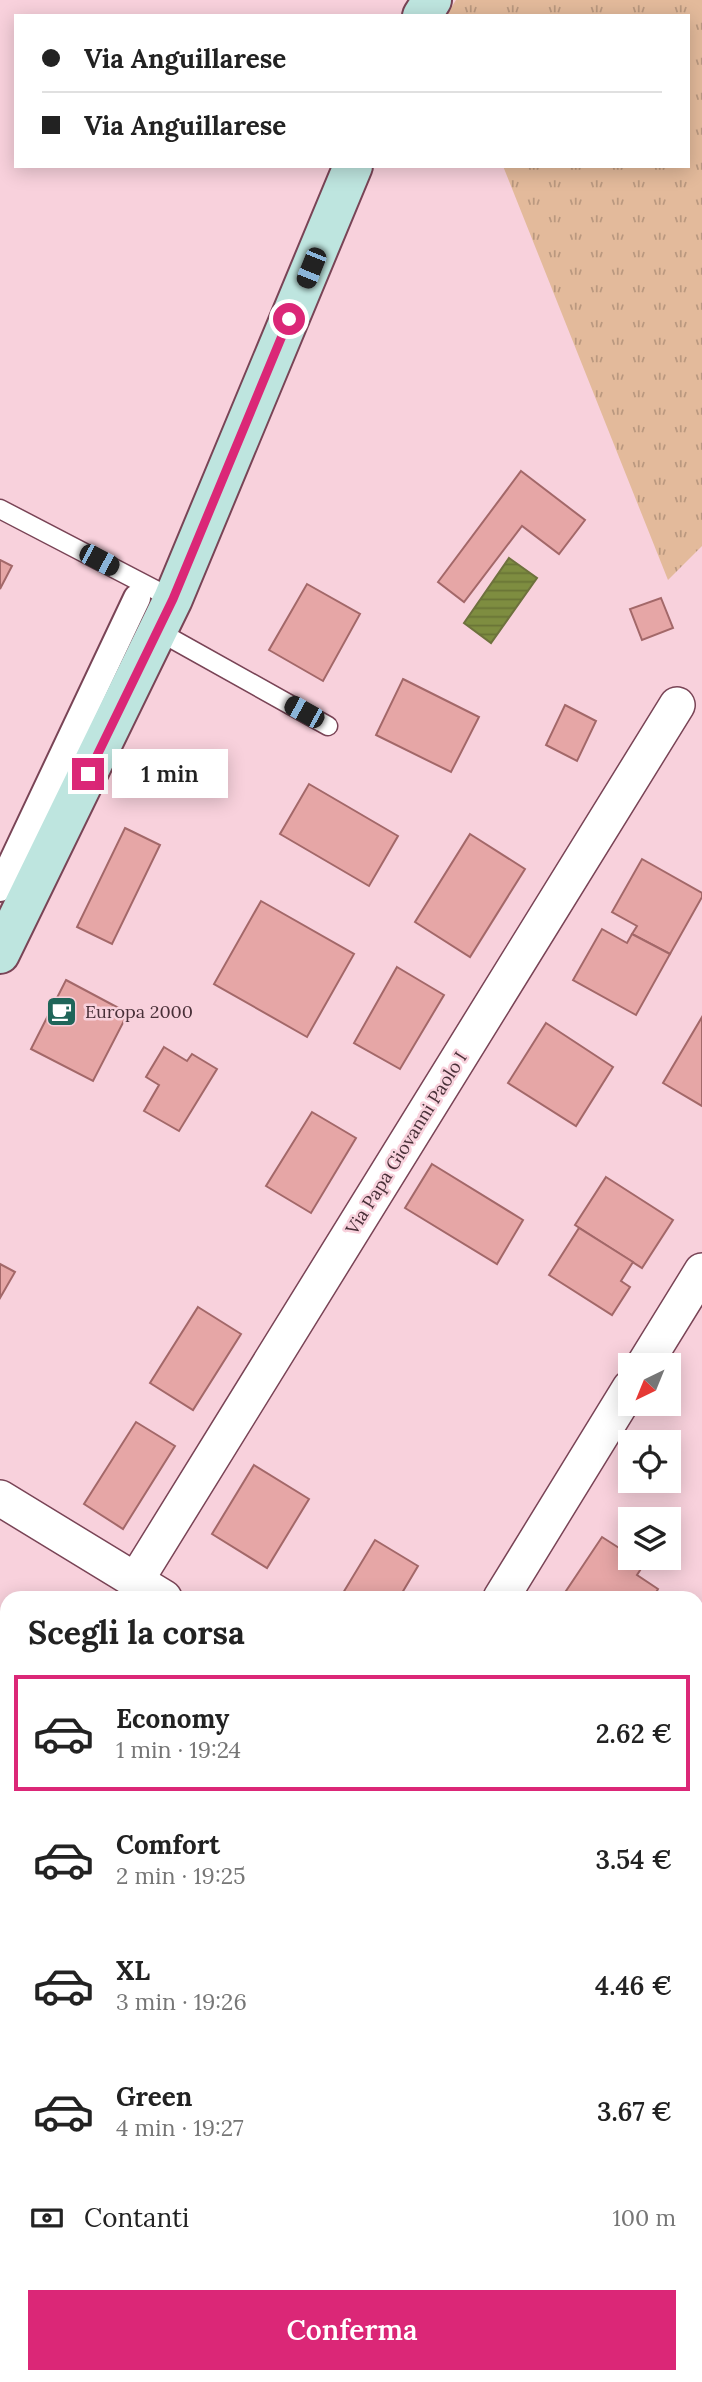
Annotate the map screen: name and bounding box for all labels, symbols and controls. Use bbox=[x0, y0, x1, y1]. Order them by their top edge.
text: Via Anguillarese bbox=[84, 42, 286, 75]
text: Via Anguillarese bbox=[84, 109, 286, 142]
car bbox=[294, 245, 329, 291]
route start bbox=[273, 303, 305, 335]
car bbox=[76, 541, 123, 579]
car bbox=[281, 693, 328, 731]
callout: 1 min bbox=[112, 750, 228, 798]
route end bbox=[72, 758, 104, 790]
text: 1 min bbox=[141, 759, 199, 788]
cafe icon: Europa 2000 bbox=[45, 994, 79, 1028]
place label: Europa 2000 bbox=[85, 1000, 193, 1023]
street label: Via Papa Giovanni Paolo I bbox=[340, 1047, 472, 1240]
north arrow bbox=[618, 1353, 681, 1416]
map controls bbox=[618, 1353, 681, 1570]
button: locate bbox=[618, 1430, 681, 1493]
button: layers bbox=[618, 1507, 681, 1570]
text: Scegli la corsa bbox=[28, 1612, 245, 1653]
icon: car bbox=[32, 1702, 95, 1765]
text: Economy bbox=[116, 1702, 229, 1735]
text: 2.62 € bbox=[596, 1717, 672, 1750]
text: 1 min · 19:24 bbox=[116, 1735, 241, 1764]
icon: car bbox=[32, 1828, 95, 1891]
text: Comfort bbox=[116, 1828, 220, 1861]
text: 3.54 € bbox=[595, 1843, 672, 1876]
text: 2 min · 19:25 bbox=[116, 1861, 246, 1890]
icon: car bbox=[32, 1954, 95, 2017]
text: XL bbox=[116, 1954, 150, 1987]
text: 4.46 € bbox=[595, 1969, 672, 2002]
text: 3 min · 19:26 bbox=[116, 1987, 247, 2016]
icon: car bbox=[32, 2080, 95, 2143]
text: Green bbox=[116, 2080, 192, 2113]
text: 3.67 € bbox=[597, 2095, 672, 2128]
text: 4 min · 19:27 bbox=[116, 2113, 244, 2142]
icon: cash bbox=[28, 2199, 66, 2237]
text: Contanti bbox=[84, 2201, 189, 2234]
text: 100 m bbox=[612, 2203, 676, 2232]
button: Conferma bbox=[28, 2290, 676, 2370]

